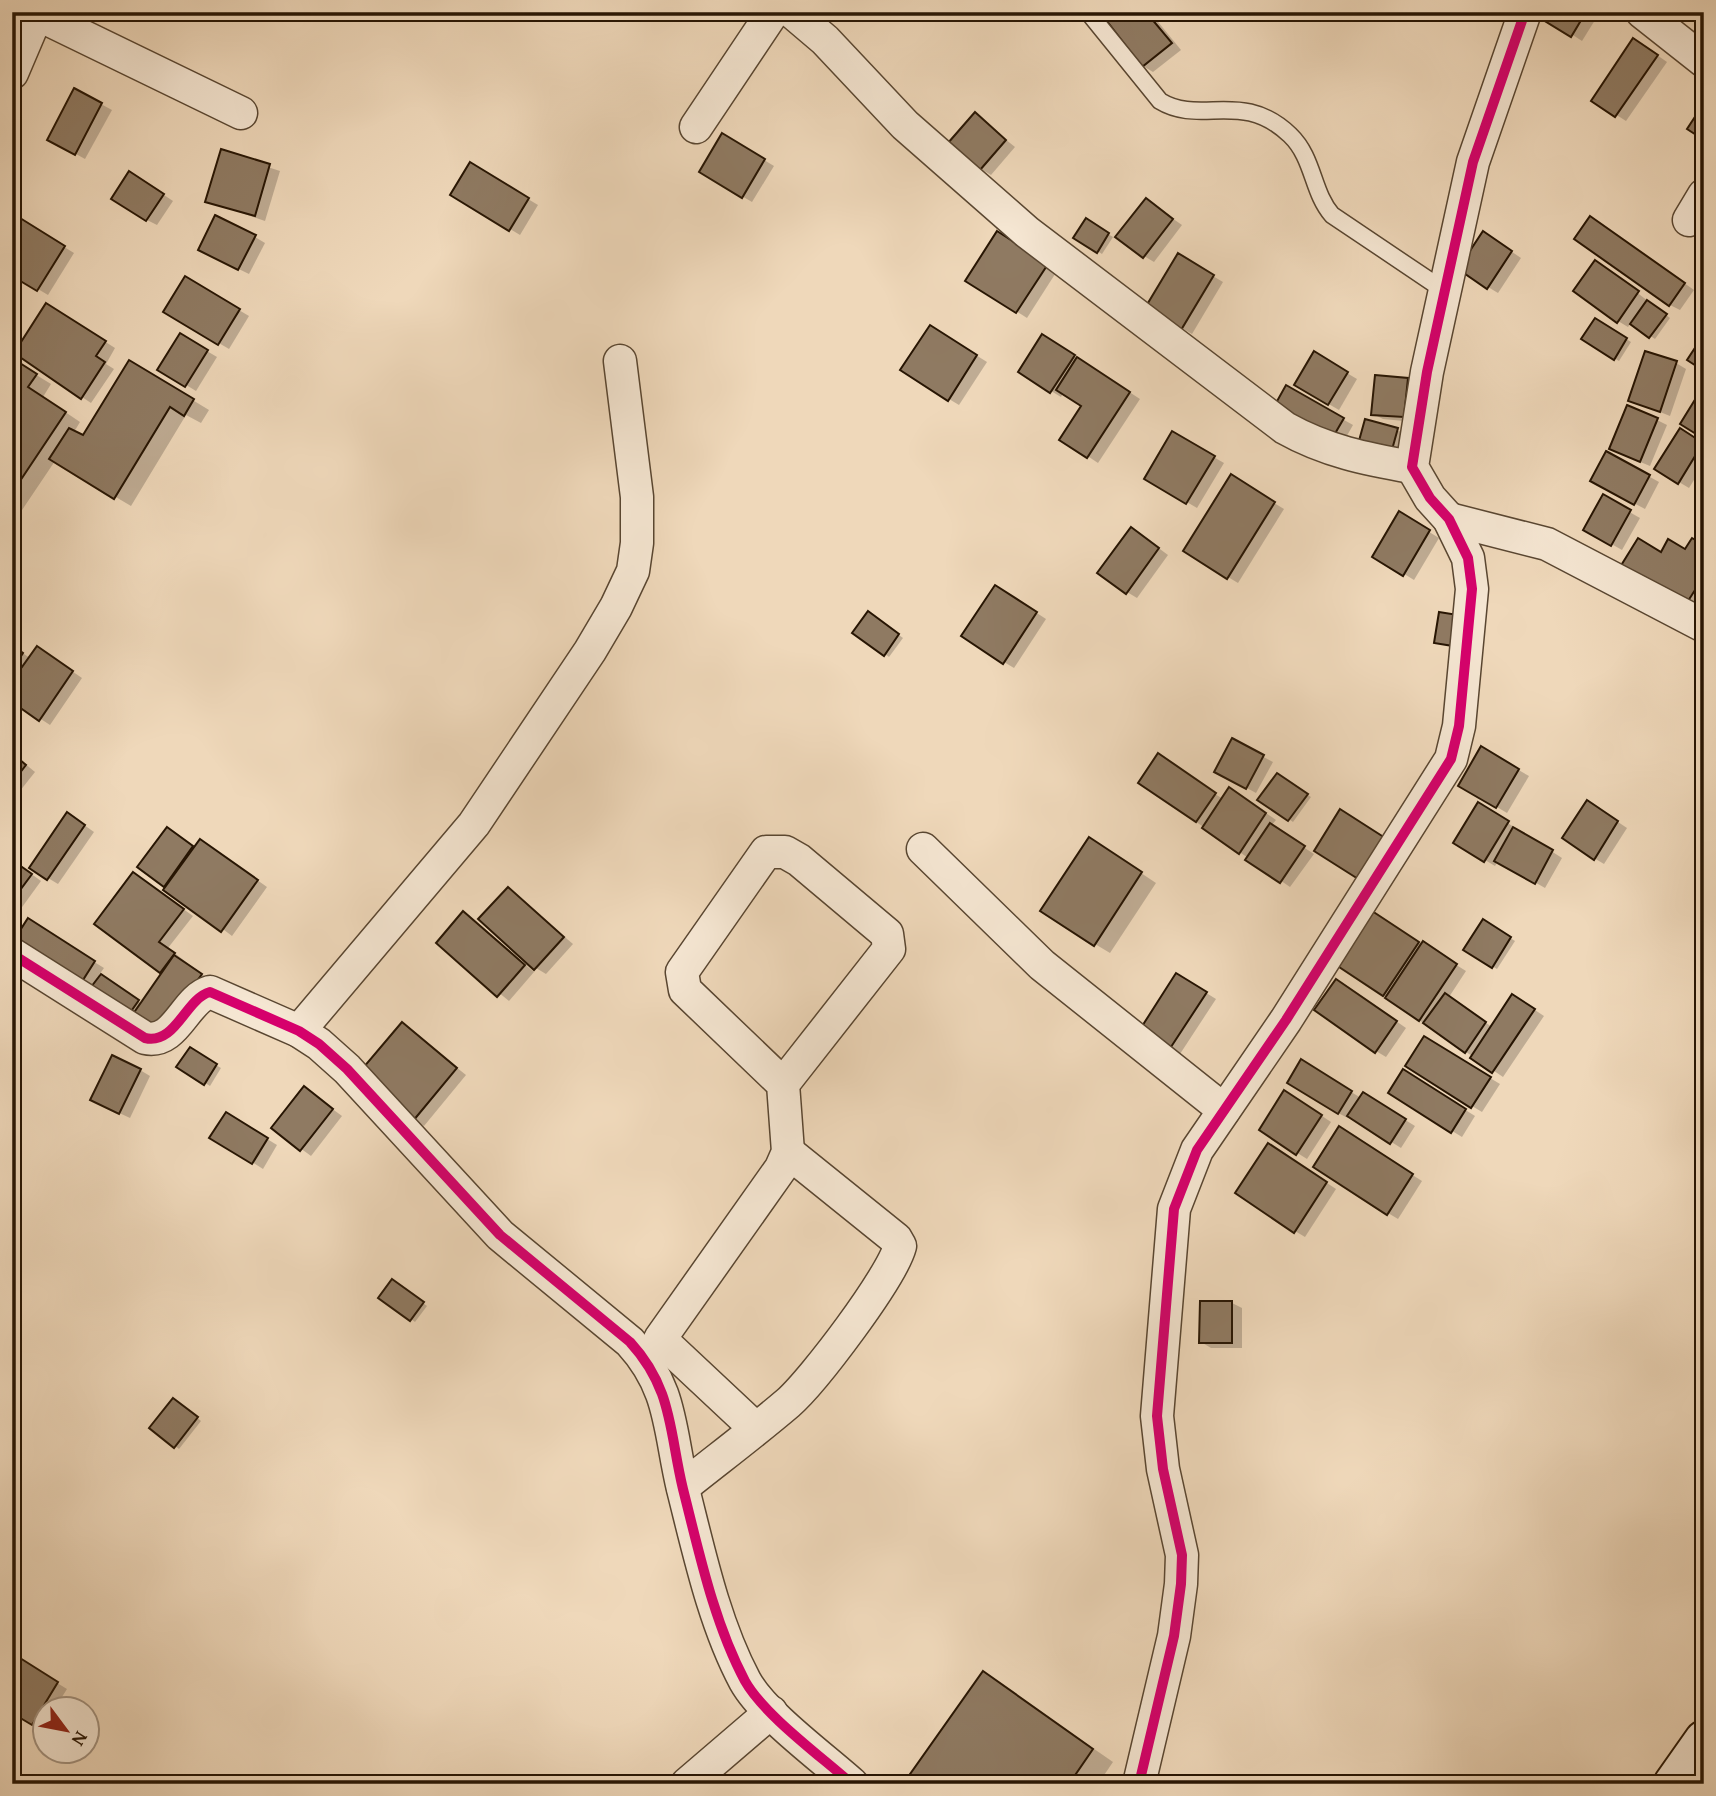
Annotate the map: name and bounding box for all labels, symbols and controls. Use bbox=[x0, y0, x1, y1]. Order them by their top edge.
north arrow bbox=[32, 1694, 102, 1764]
text: N bbox=[65, 1726, 96, 1752]

